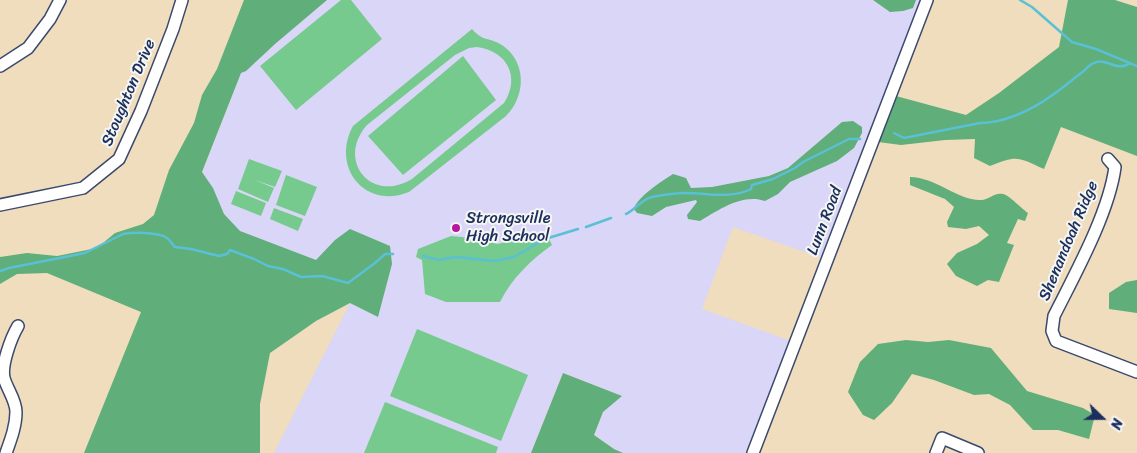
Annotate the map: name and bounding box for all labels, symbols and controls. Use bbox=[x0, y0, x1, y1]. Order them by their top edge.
street label: Stoughton Drive bbox=[98, 37, 160, 149]
street label: Shenandoah Ridge bbox=[1035, 178, 1103, 304]
street label: Lunn Road bbox=[803, 184, 847, 258]
place label: Strongsville High School bbox=[466, 209, 551, 247]
marker: Strongsville High School bbox=[450, 222, 462, 234]
north arrow bbox=[1077, 393, 1127, 443]
text: N bbox=[1103, 415, 1130, 433]

